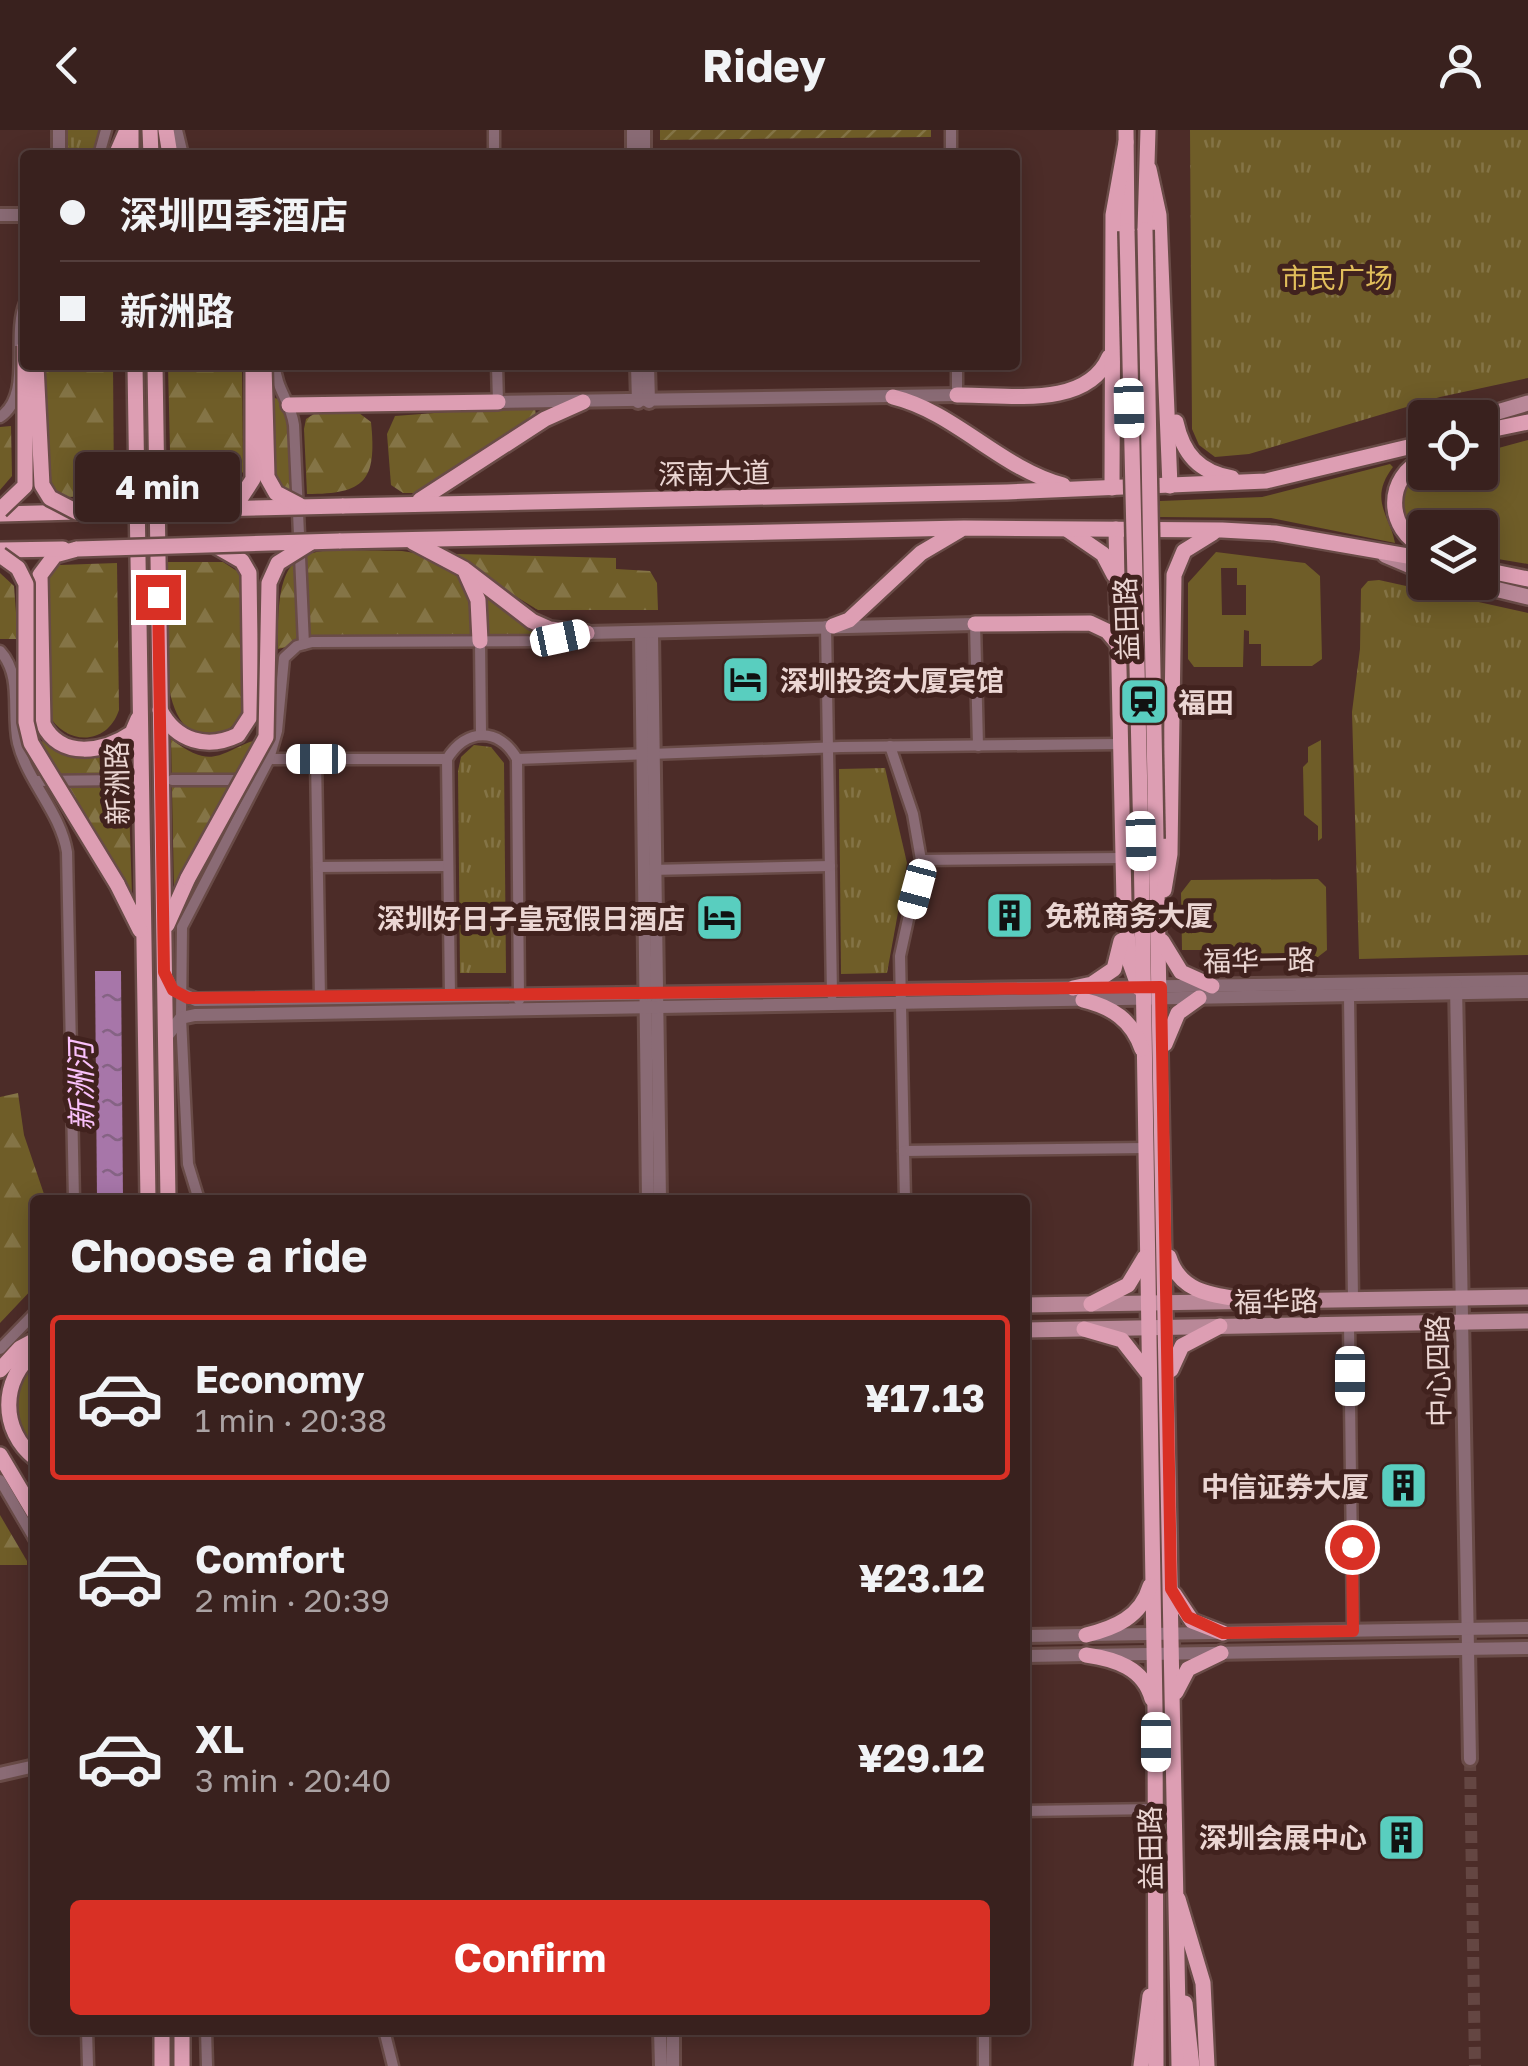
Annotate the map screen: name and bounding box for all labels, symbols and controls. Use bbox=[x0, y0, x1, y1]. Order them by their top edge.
icon: back bbox=[40, 38, 95, 93]
text: Ridey bbox=[702, 38, 826, 92]
icon: person bbox=[1433, 38, 1488, 93]
text: 深圳四季酒店 bbox=[120, 192, 348, 237]
park label: 市民广场 bbox=[1281, 261, 1393, 294]
text: 新洲路 bbox=[120, 288, 234, 333]
car bbox=[1113, 378, 1145, 438]
map controls bbox=[1408, 400, 1498, 600]
button: locate bbox=[1408, 400, 1498, 490]
callout: 4 min bbox=[76, 452, 240, 522]
street label: 深南大道 bbox=[658, 456, 770, 490]
text: 4 min bbox=[115, 468, 200, 506]
button: layers bbox=[1408, 510, 1498, 600]
route end bbox=[136, 575, 181, 620]
street label: 益田路 bbox=[1108, 576, 1144, 662]
car bbox=[528, 617, 592, 659]
hotel icon: 深圳投资大厦宾馆 bbox=[719, 654, 771, 706]
place label: 深圳投资大厦宾馆 bbox=[780, 664, 1004, 697]
station icon: 福田 bbox=[1117, 676, 1169, 728]
place label: 福田 bbox=[1178, 686, 1234, 719]
street label: 新洲路 bbox=[100, 741, 134, 825]
car bbox=[286, 744, 346, 774]
car bbox=[1125, 811, 1157, 871]
car bbox=[895, 856, 939, 922]
building icon: 免税商务大厦 bbox=[984, 889, 1036, 941]
hotel icon: 深圳好日子皇冠假日酒店 bbox=[694, 892, 746, 944]
place label: 免税商务大厦 bbox=[1045, 899, 1213, 932]
place label: 深圳好日子皇冠假日酒店 bbox=[377, 902, 685, 935]
street label: 福华一路 bbox=[1203, 943, 1315, 977]
water label: 新洲河 bbox=[62, 1036, 100, 1131]
text: Choose a ride bbox=[70, 1228, 368, 1282]
street label: 福华路 bbox=[1234, 1284, 1318, 1318]
street label: 中心四路 bbox=[1421, 1315, 1455, 1427]
car bbox=[1335, 1346, 1365, 1406]
icon: car bbox=[75, 1353, 165, 1443]
text: Economy bbox=[195, 1356, 364, 1401]
text: ¥17.13 bbox=[865, 1375, 985, 1420]
text: 1 min · 20:38 bbox=[195, 1401, 387, 1439]
building icon: 中信证券大厦 bbox=[1378, 1460, 1430, 1512]
place label: 中信证券大厦 bbox=[1201, 1470, 1369, 1503]
route start bbox=[1330, 1525, 1375, 1570]
icon: car bbox=[75, 1533, 165, 1623]
text: Comfort bbox=[195, 1536, 345, 1581]
text: ¥23.12 bbox=[859, 1555, 985, 1600]
text: 2 min · 20:39 bbox=[195, 1581, 390, 1619]
car bbox=[1141, 1712, 1171, 1772]
icon: car bbox=[75, 1713, 165, 1803]
text: XL bbox=[195, 1716, 244, 1761]
text: ¥29.12 bbox=[858, 1735, 985, 1780]
text: 3 min · 20:40 bbox=[195, 1761, 391, 1799]
street label: 益田路 bbox=[1133, 1806, 1167, 1890]
building icon: 深圳会展中心 bbox=[1376, 1811, 1428, 1863]
place label: 深圳会展中心 bbox=[1199, 1821, 1367, 1854]
button: Confirm bbox=[70, 1900, 990, 2015]

